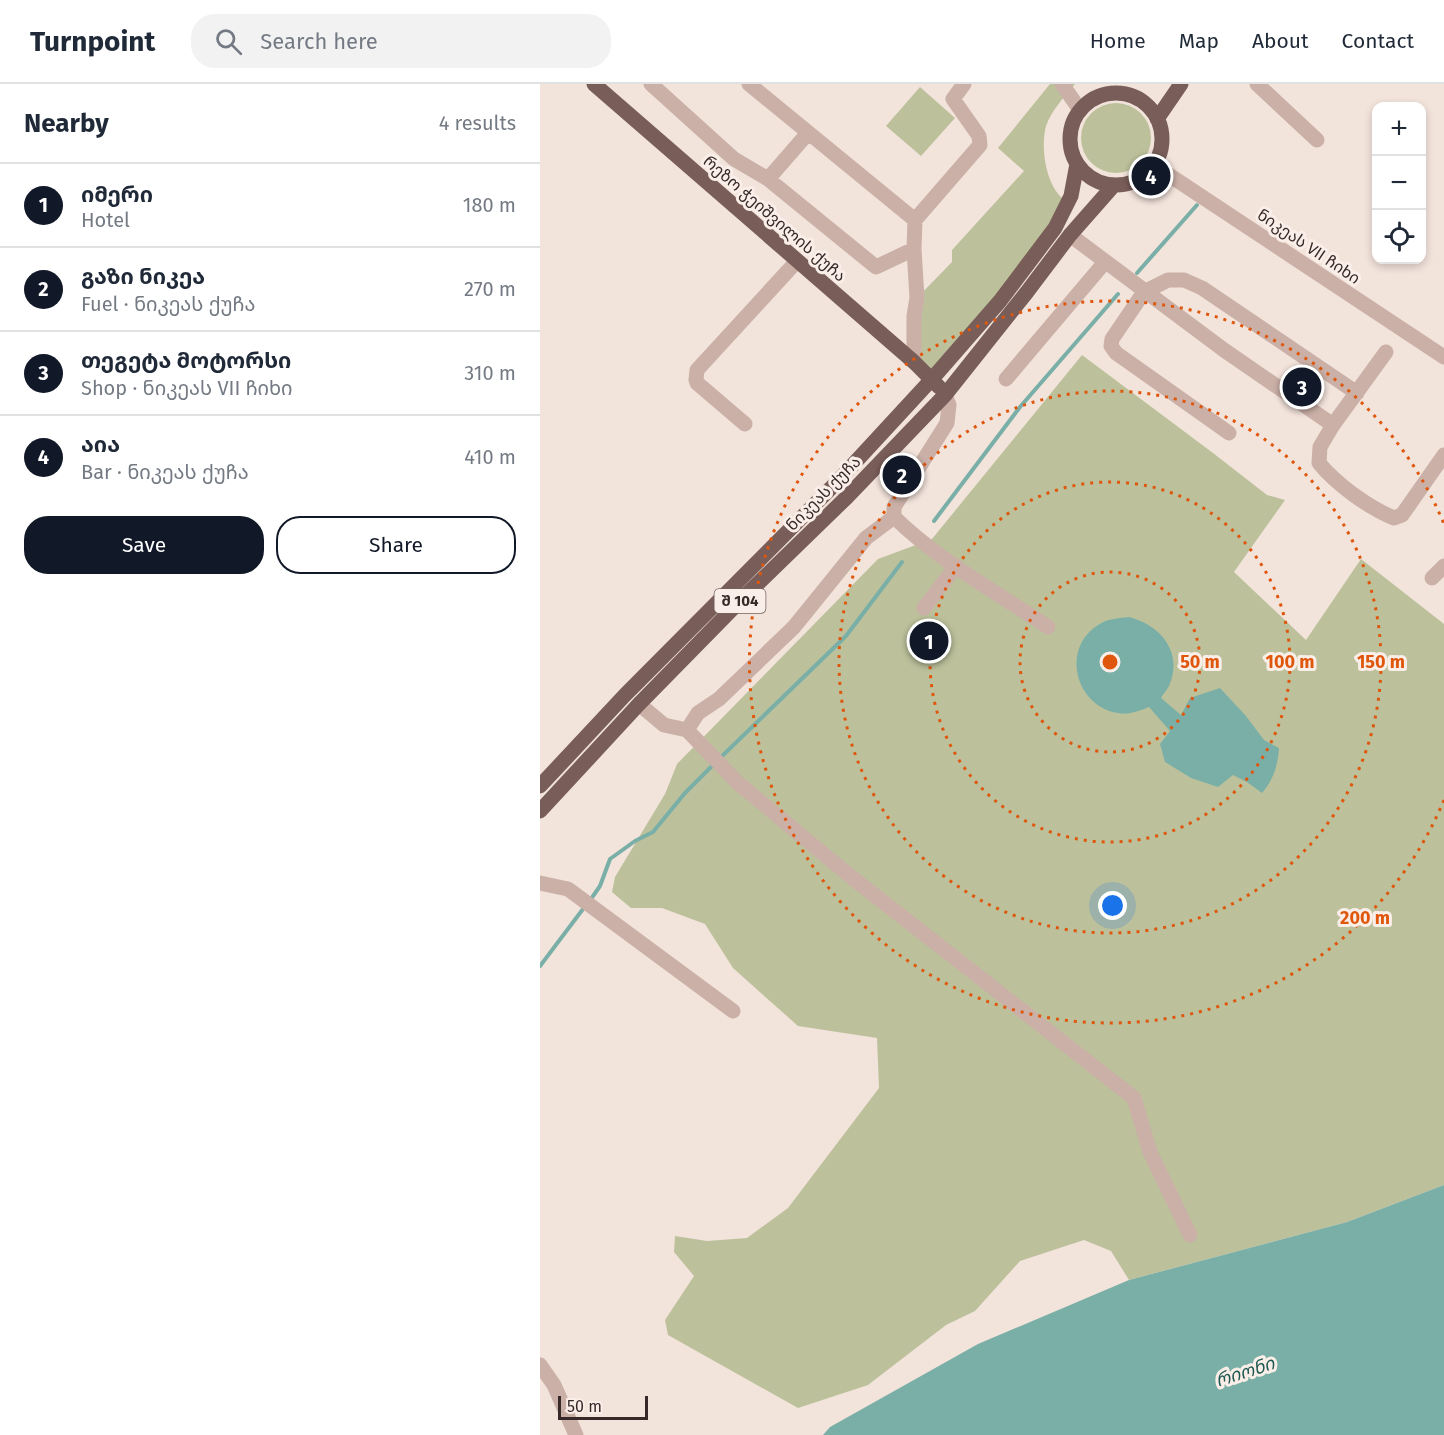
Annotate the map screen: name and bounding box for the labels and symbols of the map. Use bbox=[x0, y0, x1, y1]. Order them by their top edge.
street label: რეზო ჭეიშვილის ქუჩა bbox=[699, 151, 850, 286]
pin: 4 bbox=[1132, 154, 1170, 199]
street label: ნიკეას VII ჩიხი bbox=[1254, 205, 1364, 288]
pin: 3 bbox=[1282, 364, 1322, 410]
street label: ნიკეას ქუჩა bbox=[782, 452, 864, 534]
pin: 2 bbox=[882, 452, 922, 498]
road number: შ 104 bbox=[714, 589, 766, 613]
pin: 1 bbox=[910, 618, 948, 664]
text: 50 m bbox=[1180, 651, 1220, 673]
text: 100 m bbox=[1266, 651, 1314, 673]
text: 150 m bbox=[1357, 651, 1405, 673]
centre of rings bbox=[1100, 652, 1120, 672]
your location bbox=[1098, 891, 1127, 920]
text: 200 m bbox=[1340, 907, 1390, 929]
water label: რიონი bbox=[1213, 1352, 1278, 1392]
scale bar bbox=[558, 1393, 648, 1420]

